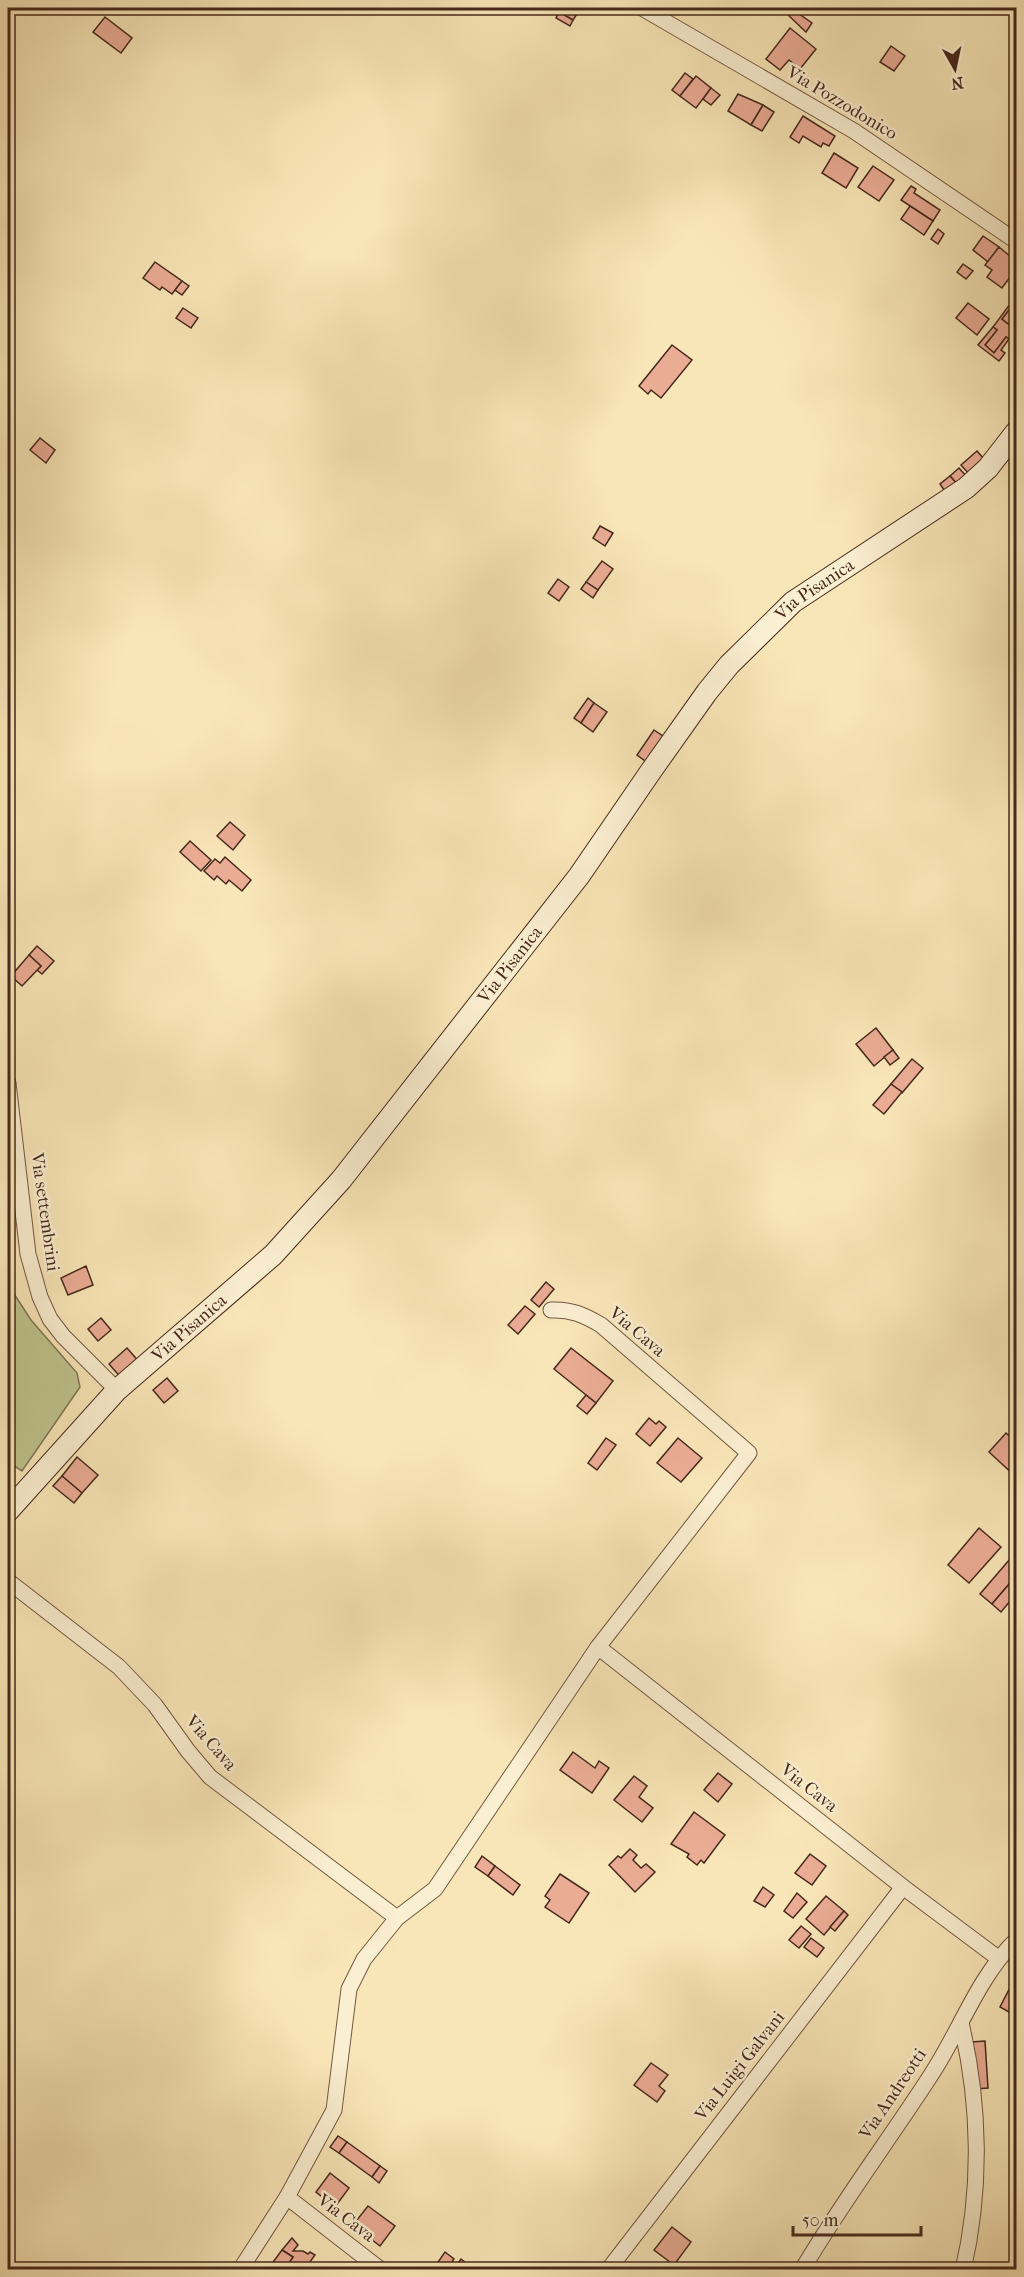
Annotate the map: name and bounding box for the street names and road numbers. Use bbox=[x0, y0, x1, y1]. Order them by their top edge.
street label: Via Pozzodonico bbox=[782, 61, 901, 144]
street label: Via Pisanica bbox=[770, 554, 859, 625]
street label: Via Pisanica bbox=[472, 921, 547, 1008]
street label: Via settembrini bbox=[26, 1150, 64, 1273]
street label: Via Pisanica bbox=[146, 1289, 231, 1367]
street label: Via Cava bbox=[604, 1302, 670, 1362]
street label: Via Cava bbox=[181, 1710, 241, 1775]
street label: Via Cava bbox=[776, 1759, 842, 1817]
street label: Via Luigi Galvani bbox=[690, 2007, 790, 2126]
street label: Via Andreotti bbox=[854, 2044, 931, 2144]
street label: Via Cava bbox=[312, 2189, 379, 2247]

